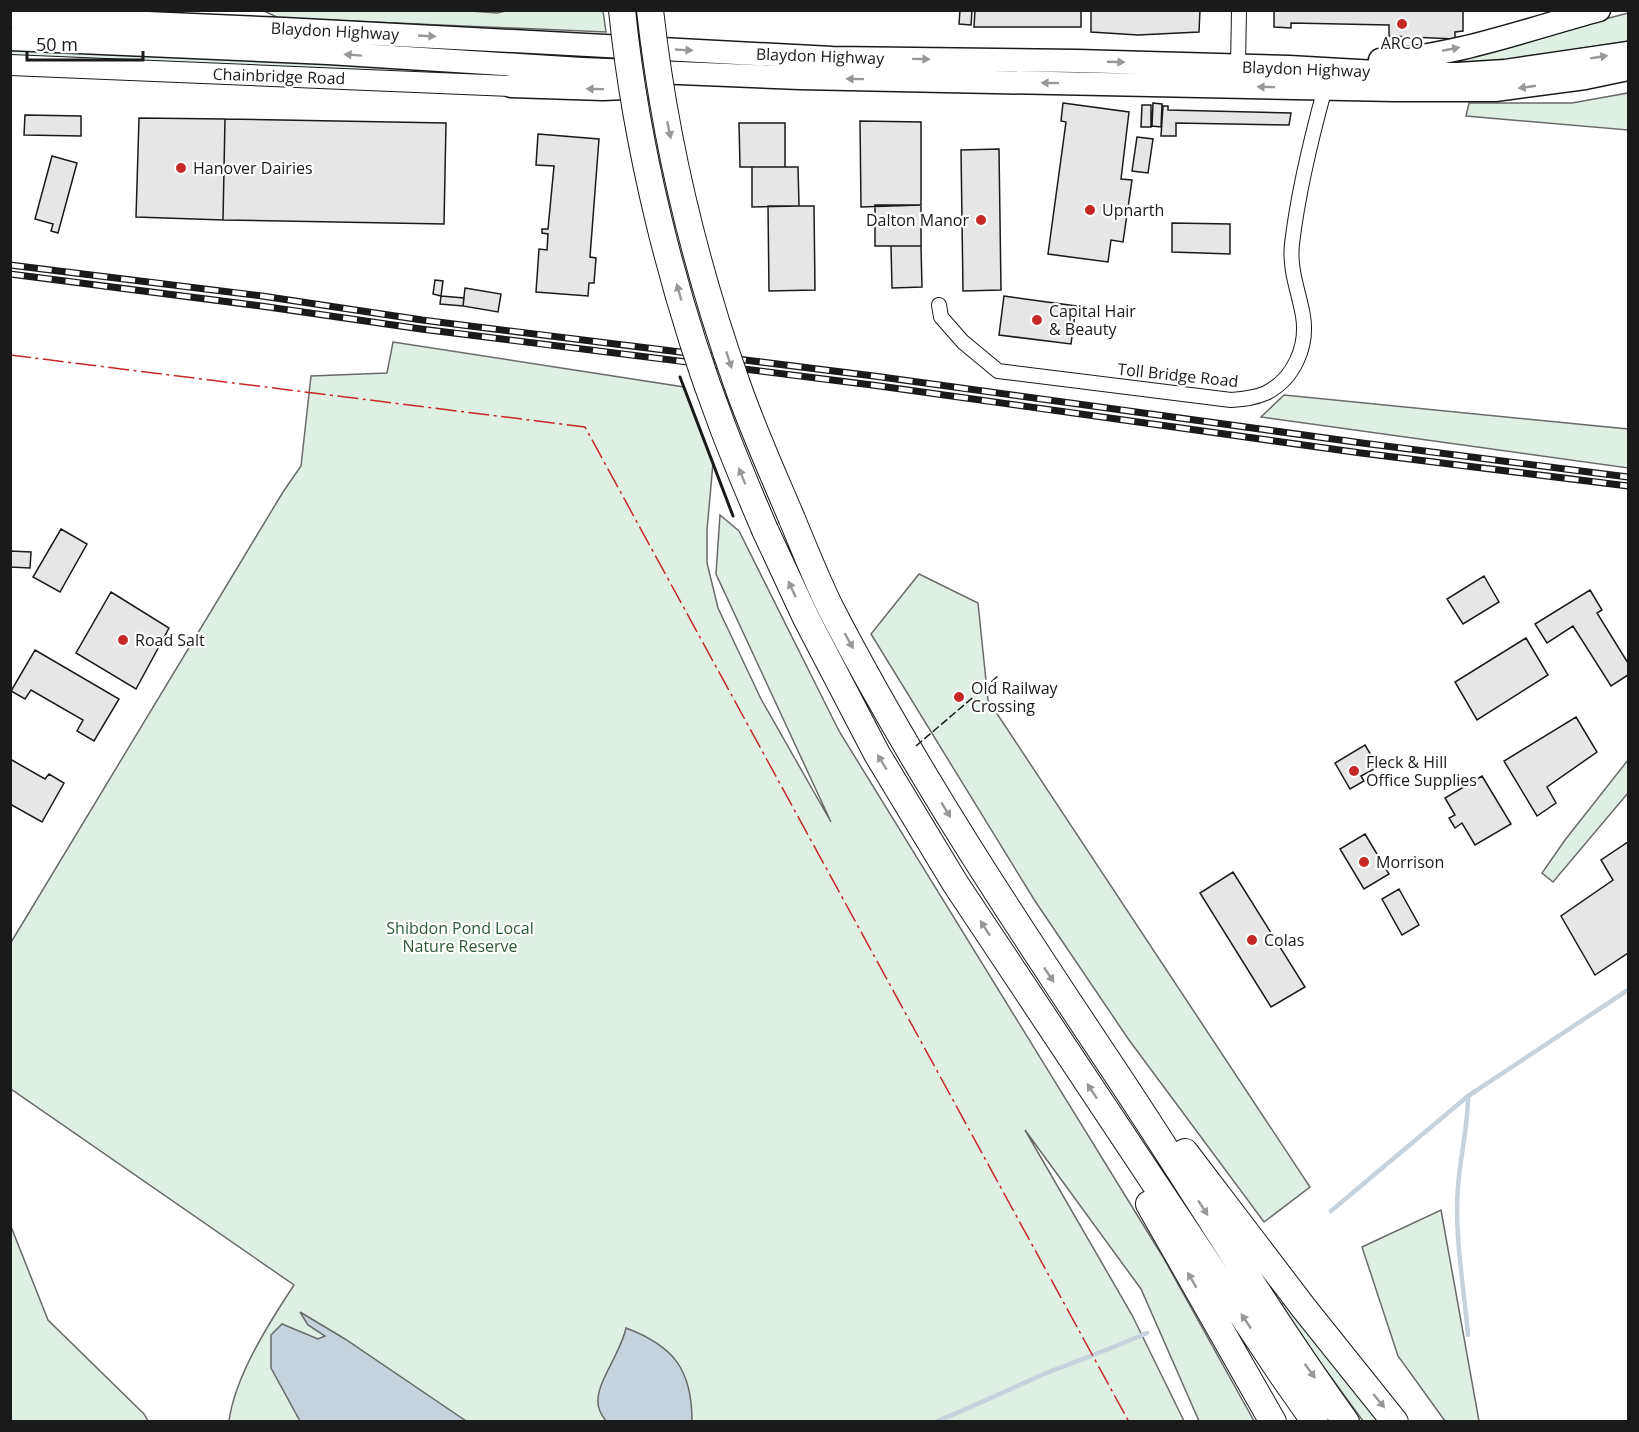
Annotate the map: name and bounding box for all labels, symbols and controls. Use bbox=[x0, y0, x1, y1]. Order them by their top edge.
street label: Blaydon Highway bbox=[270, 17, 401, 45]
marker: ARCO bbox=[1395, 17, 1409, 31]
scale bar bbox=[27, 24, 142, 62]
text: 50 m bbox=[36, 32, 78, 56]
one-way arrow bbox=[417, 32, 436, 41]
place label: ARCO bbox=[1381, 32, 1423, 54]
street label: Blaydon Highway bbox=[755, 43, 885, 69]
one-way arrow bbox=[1442, 44, 1461, 53]
one-way arrow bbox=[675, 45, 694, 54]
one-way arrow bbox=[343, 50, 362, 59]
one-way arrow bbox=[1589, 52, 1608, 61]
one-way arrow bbox=[912, 54, 931, 64]
street label: Blaydon Highway bbox=[1241, 56, 1371, 82]
one-way arrow bbox=[1107, 57, 1126, 67]
street label: Chainbridge Road bbox=[212, 63, 346, 89]
one-way arrow bbox=[846, 74, 865, 84]
one-way arrow bbox=[1041, 79, 1060, 88]
one-way arrow bbox=[1517, 82, 1536, 91]
one-way arrow bbox=[1257, 83, 1276, 92]
one-way arrow bbox=[586, 84, 605, 94]
one-way arrow bbox=[665, 121, 674, 140]
place label: Hanover Dairies bbox=[193, 157, 313, 179]
marker: Hanover Dairies bbox=[174, 161, 188, 175]
place label: Upnarth bbox=[1102, 199, 1164, 221]
marker: Upnarth bbox=[1083, 203, 1097, 217]
place label: Dalton Manor bbox=[866, 209, 969, 231]
marker: Dalton Manor bbox=[974, 213, 988, 227]
one-way arrow bbox=[673, 282, 683, 301]
place label: Capital Hair & Beauty bbox=[1049, 300, 1136, 340]
marker: Capital Hair & Beauty bbox=[1030, 313, 1044, 327]
one-way arrow bbox=[725, 351, 734, 369]
street label: Toll Bridge Road bbox=[1116, 358, 1240, 392]
one-way arrow bbox=[737, 466, 747, 484]
one-way arrow bbox=[788, 581, 797, 598]
place label: Road Salt bbox=[135, 629, 205, 651]
one-way arrow bbox=[844, 632, 854, 649]
marker: Road Salt bbox=[116, 633, 130, 647]
place label: Old Railway Crossing bbox=[971, 677, 1059, 717]
marker: Old Railway Crossing bbox=[952, 690, 966, 704]
place label: Fleck & Hill Office Supplies bbox=[1366, 751, 1477, 791]
one-way arrow bbox=[876, 754, 887, 770]
marker: Fleck & Hill Office Supplies bbox=[1347, 764, 1361, 778]
one-way arrow bbox=[941, 802, 951, 819]
place label: Morrison bbox=[1376, 851, 1444, 873]
marker: Morrison bbox=[1357, 855, 1371, 869]
park label: Shibdon Pond Local Nature Reserve bbox=[386, 917, 534, 957]
one-way arrow bbox=[979, 920, 990, 936]
place label: Colas bbox=[1264, 929, 1304, 951]
marker: Colas bbox=[1245, 933, 1259, 947]
one-way arrow bbox=[1043, 967, 1054, 983]
one-way arrow bbox=[1087, 1082, 1098, 1099]
one-way arrow bbox=[1197, 1200, 1208, 1216]
one-way arrow bbox=[1187, 1271, 1197, 1288]
one-way arrow bbox=[1240, 1314, 1252, 1330]
one-way arrow bbox=[1304, 1363, 1316, 1379]
one-way arrow bbox=[1372, 1394, 1385, 1409]

